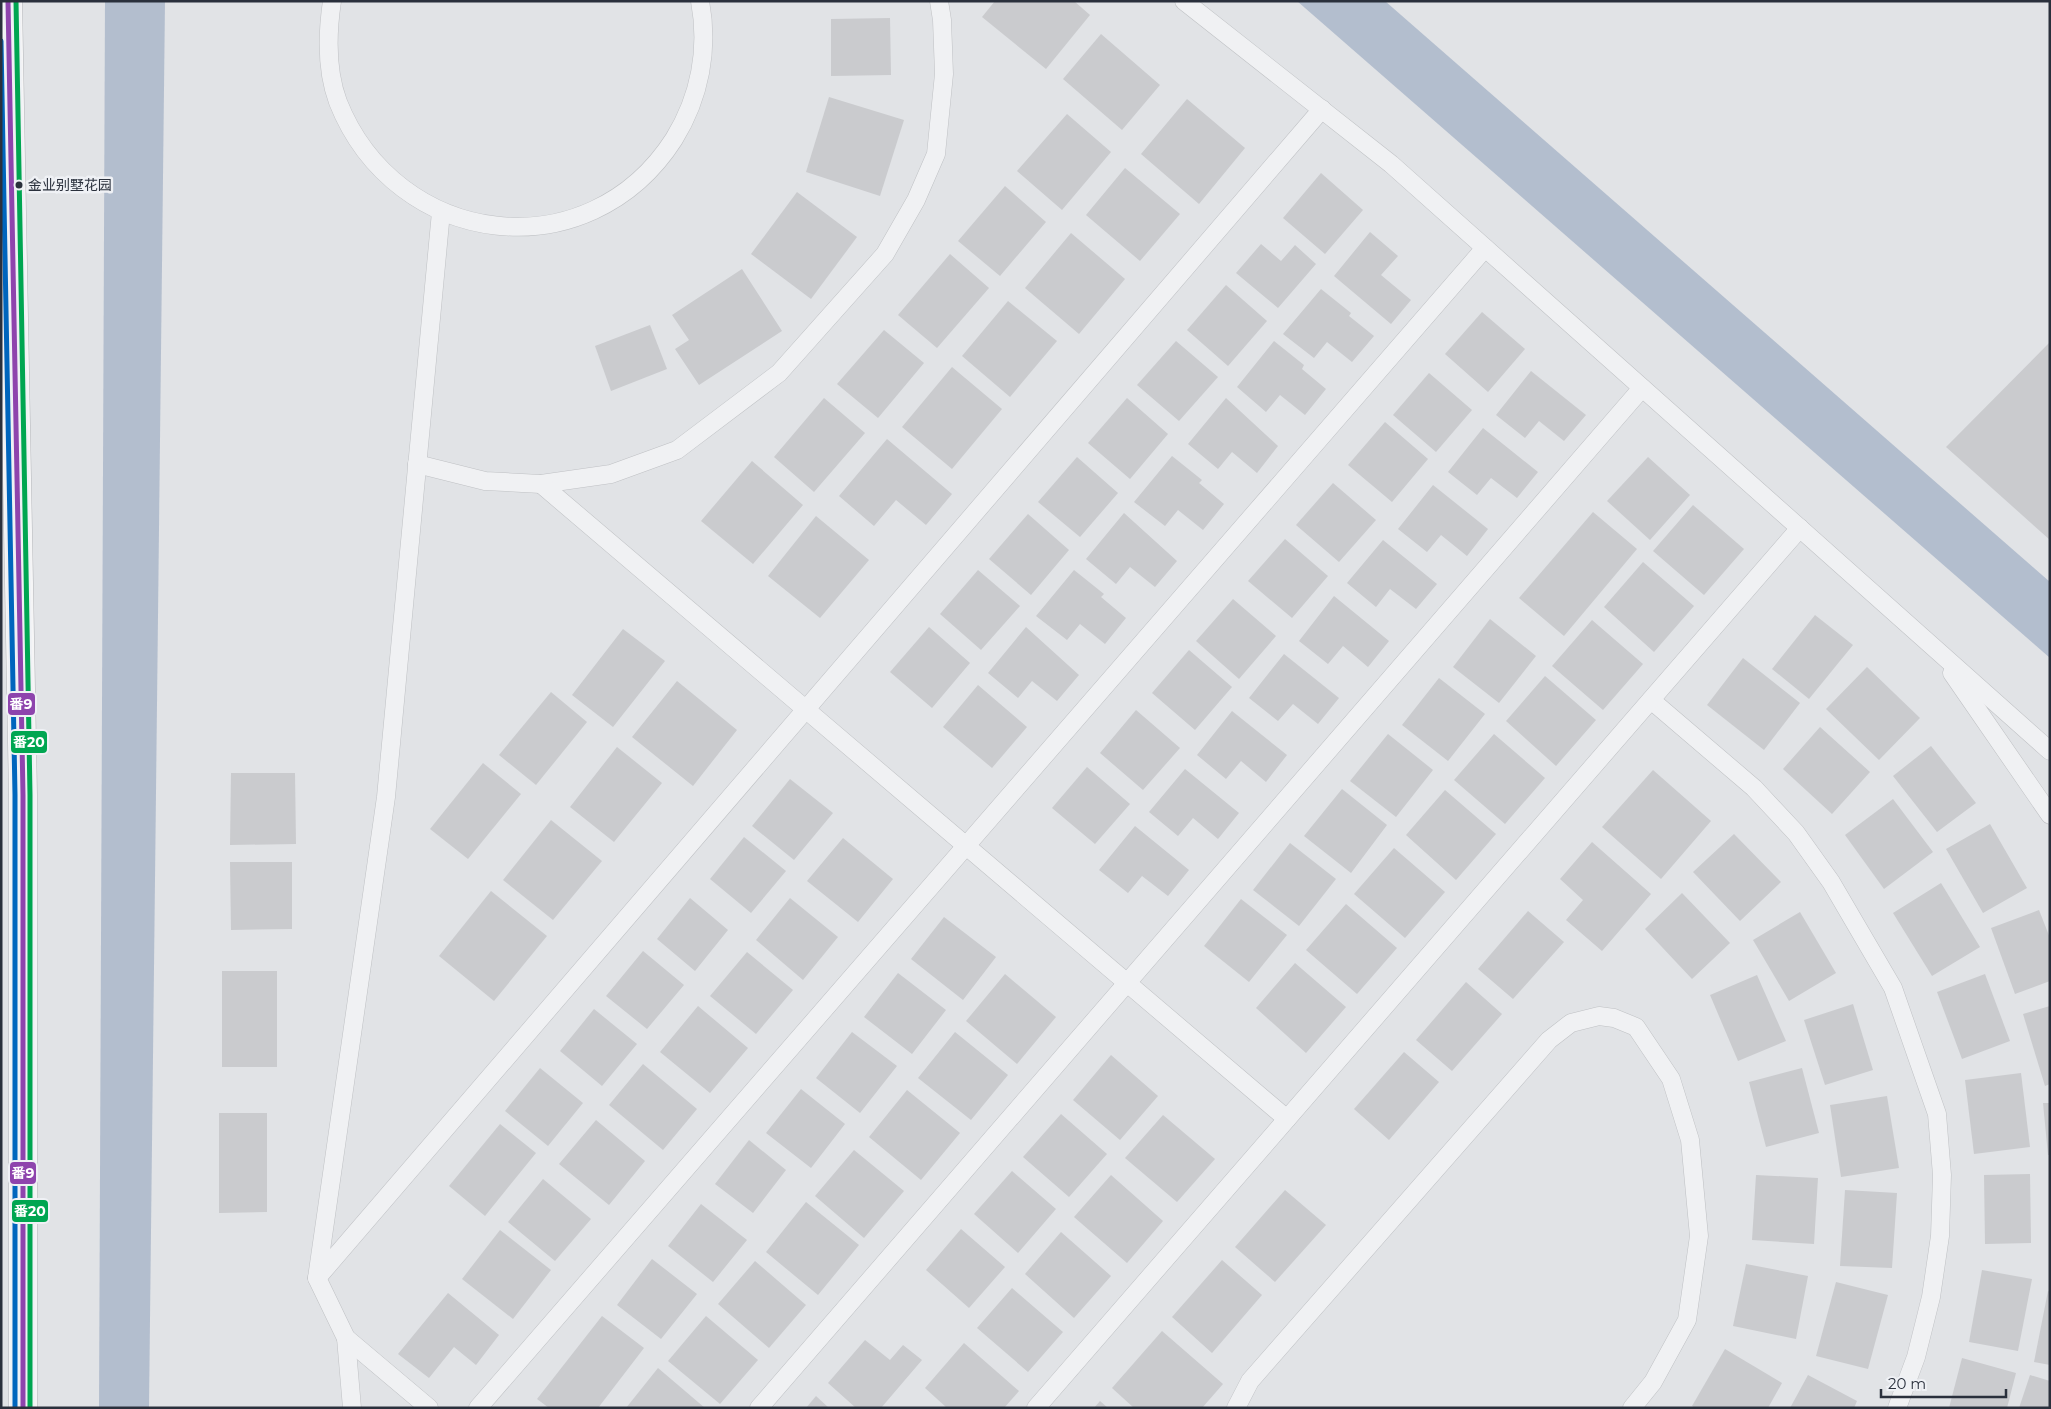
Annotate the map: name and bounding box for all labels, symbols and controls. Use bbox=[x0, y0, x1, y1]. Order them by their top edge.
place label: 金业别墅花园 bbox=[28, 176, 112, 194]
marker: 金业别墅花园 bbox=[14, 180, 24, 190]
line badge: 番9 bbox=[7, 692, 36, 716]
text: 番9 bbox=[10, 695, 33, 713]
line badge: 番20 bbox=[10, 730, 48, 754]
text: 番20 bbox=[13, 733, 45, 751]
line badge: 番9 bbox=[9, 1161, 37, 1185]
text: 番9 bbox=[12, 1164, 35, 1182]
line badge: 番20 bbox=[11, 1199, 49, 1223]
text: 番20 bbox=[14, 1202, 46, 1220]
scale bar bbox=[1881, 1366, 2006, 1398]
text: 20 m bbox=[1888, 1374, 1926, 1393]

